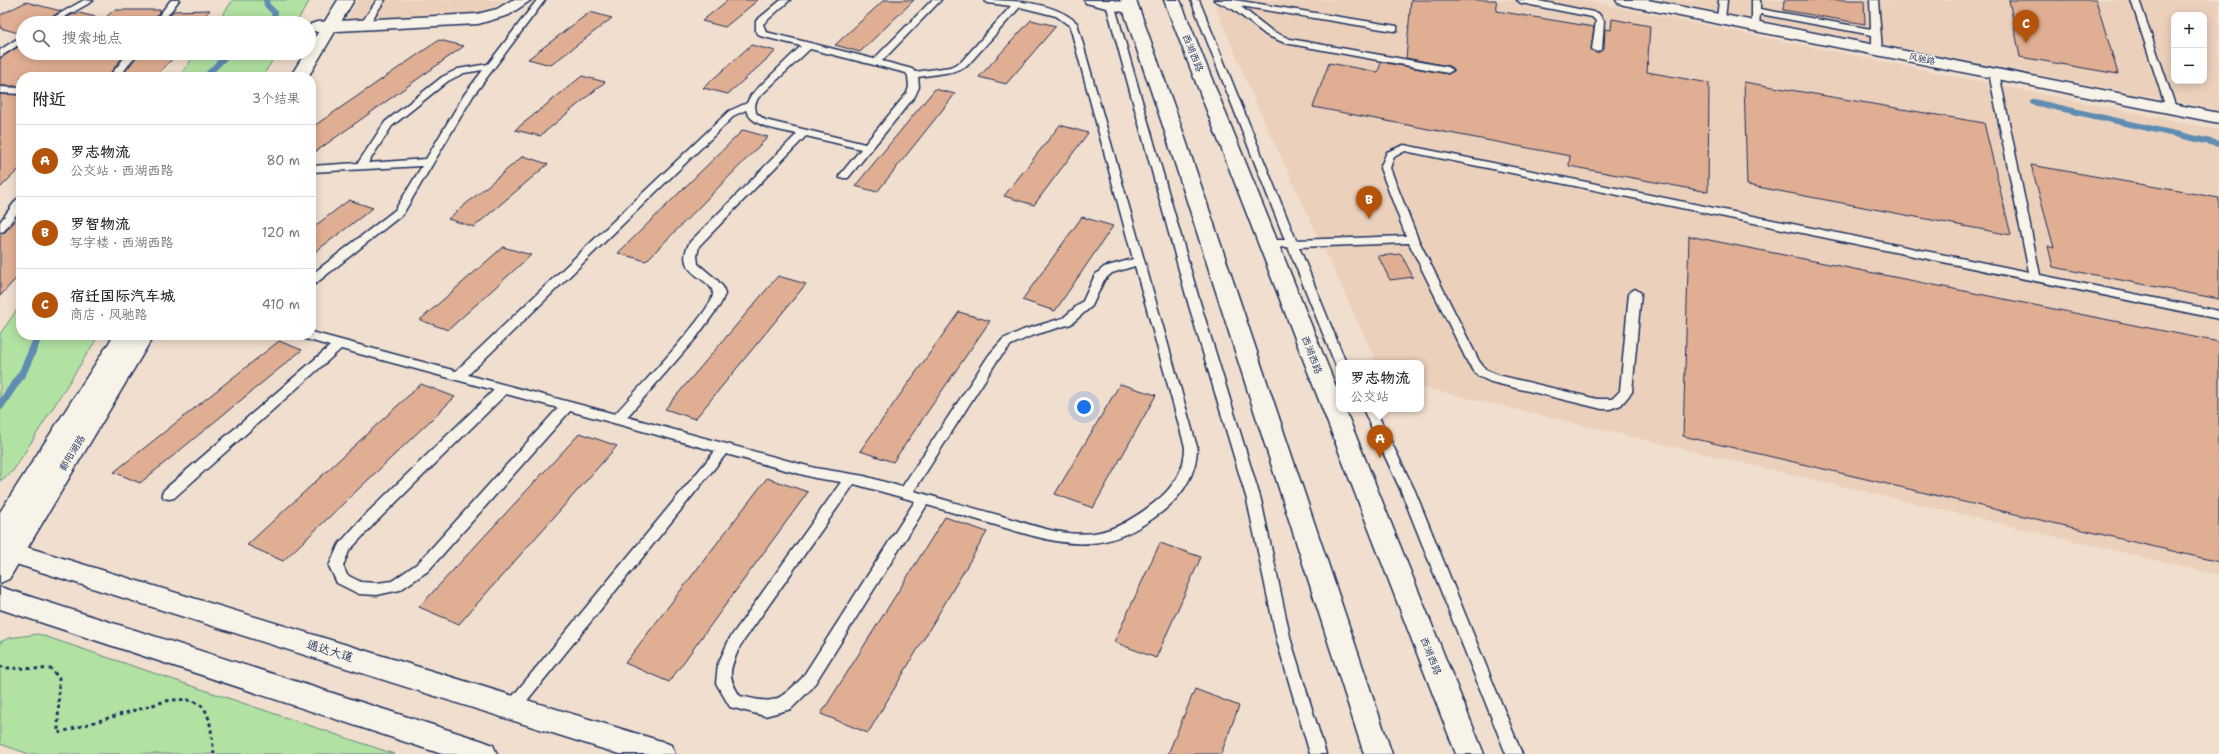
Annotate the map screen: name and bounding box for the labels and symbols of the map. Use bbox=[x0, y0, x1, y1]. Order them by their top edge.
pin: C bbox=[2013, 10, 2039, 43]
street label: 西湖西路 bbox=[1179, 32, 1207, 74]
street label: 风驰路 bbox=[1908, 51, 1936, 67]
pin: B bbox=[1356, 186, 1382, 219]
street label: 西湖西路 bbox=[1299, 334, 1325, 376]
your location bbox=[1074, 397, 1094, 417]
pin: A bbox=[1367, 425, 1393, 458]
street label: 鄱阳湖路 bbox=[56, 433, 88, 473]
street label: 西湖西路 bbox=[1417, 635, 1445, 677]
street label: 通达大道 bbox=[305, 636, 355, 666]

